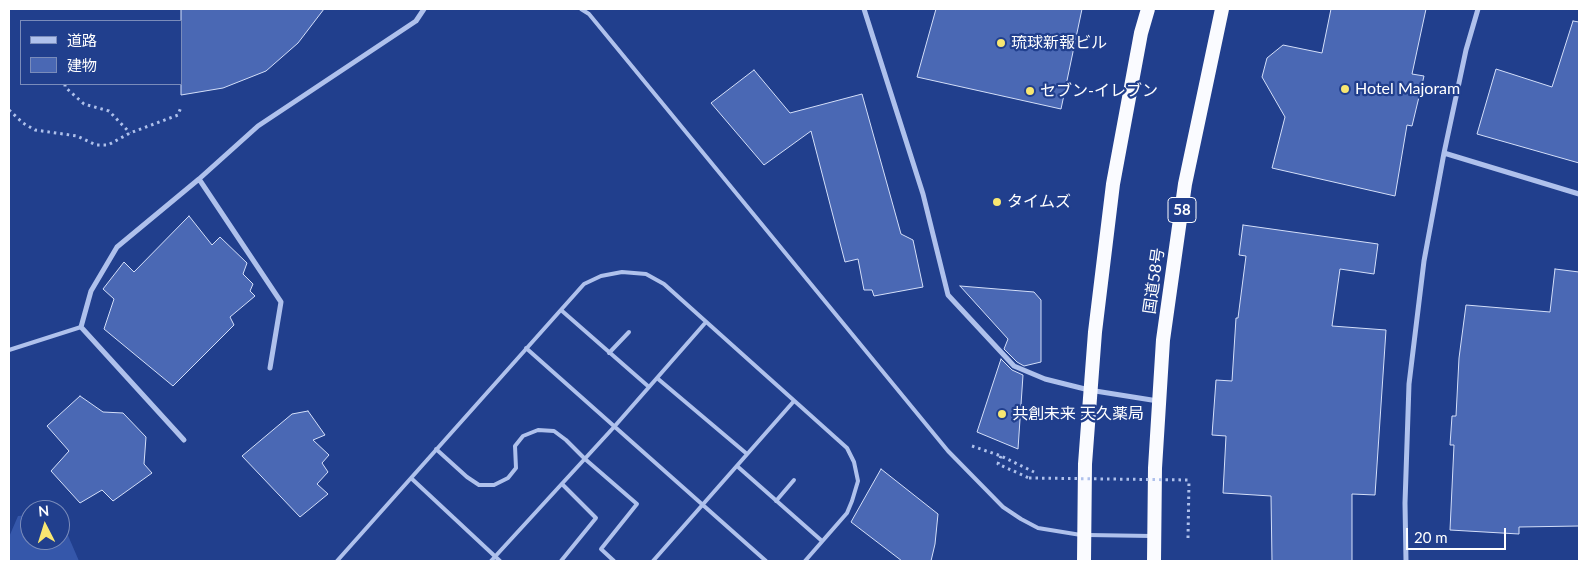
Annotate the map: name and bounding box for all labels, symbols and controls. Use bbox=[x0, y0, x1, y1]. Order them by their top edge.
legend bbox=[20, 20, 182, 85]
text: 道路 bbox=[67, 31, 97, 49]
place label: 琉球新報ビル bbox=[1011, 33, 1107, 53]
marker: 琉球新報ビル bbox=[995, 37, 1007, 49]
text: 建物 bbox=[67, 56, 97, 74]
place label: Hotel Majoram bbox=[1355, 79, 1460, 99]
place label: セブン-イレブン bbox=[1040, 81, 1158, 101]
marker: Hotel Majoram bbox=[1339, 83, 1351, 95]
marker: セブン-イレブン bbox=[1024, 85, 1036, 97]
place label: タイムズ bbox=[1007, 192, 1071, 212]
marker: タイムズ bbox=[991, 196, 1003, 208]
road number: 58 bbox=[1168, 198, 1196, 222]
street label: 国道58号 bbox=[1140, 247, 1168, 315]
place label: 共創未来 天久薬局 bbox=[1012, 404, 1144, 424]
marker: 共創未来 天久薬局 bbox=[996, 408, 1008, 420]
north arrow bbox=[20, 500, 70, 550]
text: N bbox=[38, 502, 50, 519]
scale bar bbox=[1408, 518, 1508, 550]
text: 20 m bbox=[1414, 528, 1448, 546]

